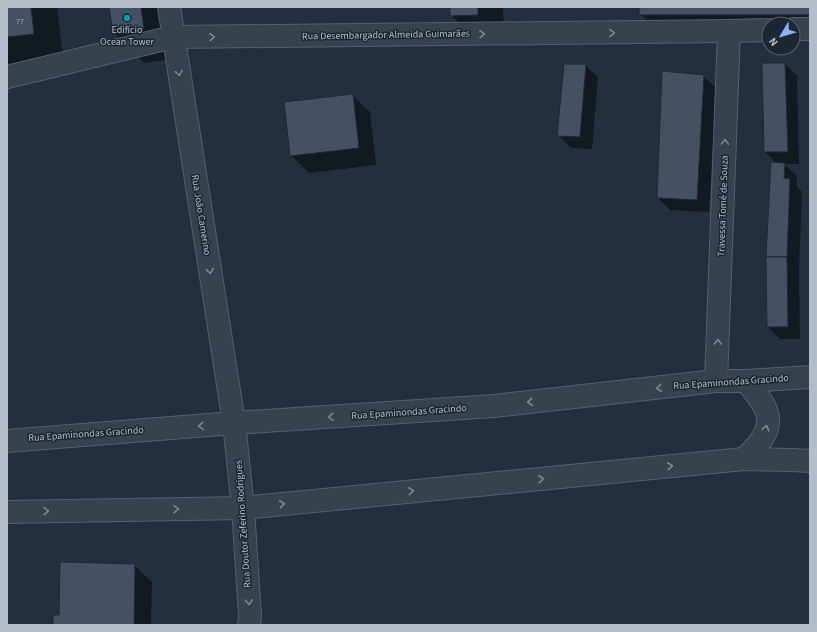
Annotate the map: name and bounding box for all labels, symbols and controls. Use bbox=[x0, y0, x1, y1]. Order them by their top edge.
marker: Edifício Ocean Tower bbox=[122, 13, 132, 23]
house number: 77 bbox=[16, 16, 24, 27]
north arrow bbox=[761, 16, 801, 56]
place label: Edifício Ocean Tower bbox=[100, 23, 155, 49]
street label: Rua Desembargador Almeida Guimarães bbox=[302, 27, 470, 43]
one-way arrow bbox=[609, 29, 615, 37]
one-way arrow bbox=[479, 30, 485, 38]
one-way arrow bbox=[209, 33, 215, 41]
text: N bbox=[765, 34, 782, 49]
one-way arrow bbox=[174, 70, 183, 76]
one-way arrow bbox=[721, 139, 729, 145]
street label: Travessa Tomé de Souza bbox=[714, 155, 732, 257]
street label: Rua João Camerino bbox=[188, 174, 214, 256]
one-way arrow bbox=[205, 268, 214, 274]
one-way arrow bbox=[713, 339, 722, 345]
street label: Rua Epaminondas Gracindo bbox=[673, 371, 789, 393]
one-way arrow bbox=[656, 383, 663, 392]
one-way arrow bbox=[527, 397, 533, 406]
street label: Rua Epaminondas Gracindo bbox=[351, 401, 467, 423]
one-way arrow bbox=[328, 412, 334, 421]
one-way arrow bbox=[198, 421, 204, 430]
street label: Rua Epaminondas Gracindo bbox=[28, 423, 144, 445]
one-way arrow bbox=[762, 424, 770, 431]
street label: Rua Doutor Zeferino Rodrigues bbox=[232, 460, 254, 588]
one-way arrow bbox=[667, 462, 673, 471]
one-way arrow bbox=[538, 474, 544, 483]
one-way arrow bbox=[408, 487, 414, 496]
one-way arrow bbox=[279, 500, 285, 509]
one-way arrow bbox=[173, 505, 179, 513]
one-way arrow bbox=[43, 507, 49, 515]
one-way arrow bbox=[244, 599, 253, 605]

